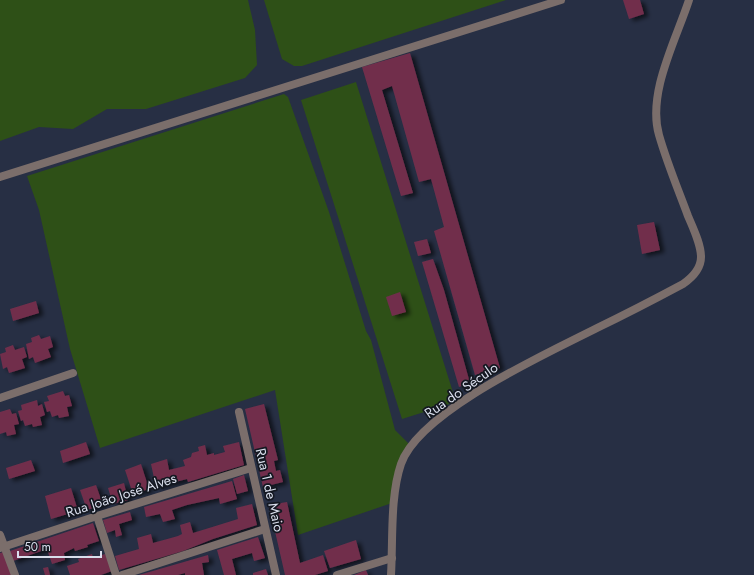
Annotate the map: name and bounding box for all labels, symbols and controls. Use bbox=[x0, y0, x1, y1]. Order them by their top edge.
street label: Rua do Século bbox=[420, 357, 502, 423]
street label: Rua 1 de Maio bbox=[251, 446, 289, 534]
street label: Rua João José Alves bbox=[63, 468, 179, 522]
scale bar bbox=[18, 533, 101, 559]
text: 50 m bbox=[24, 538, 51, 556]

